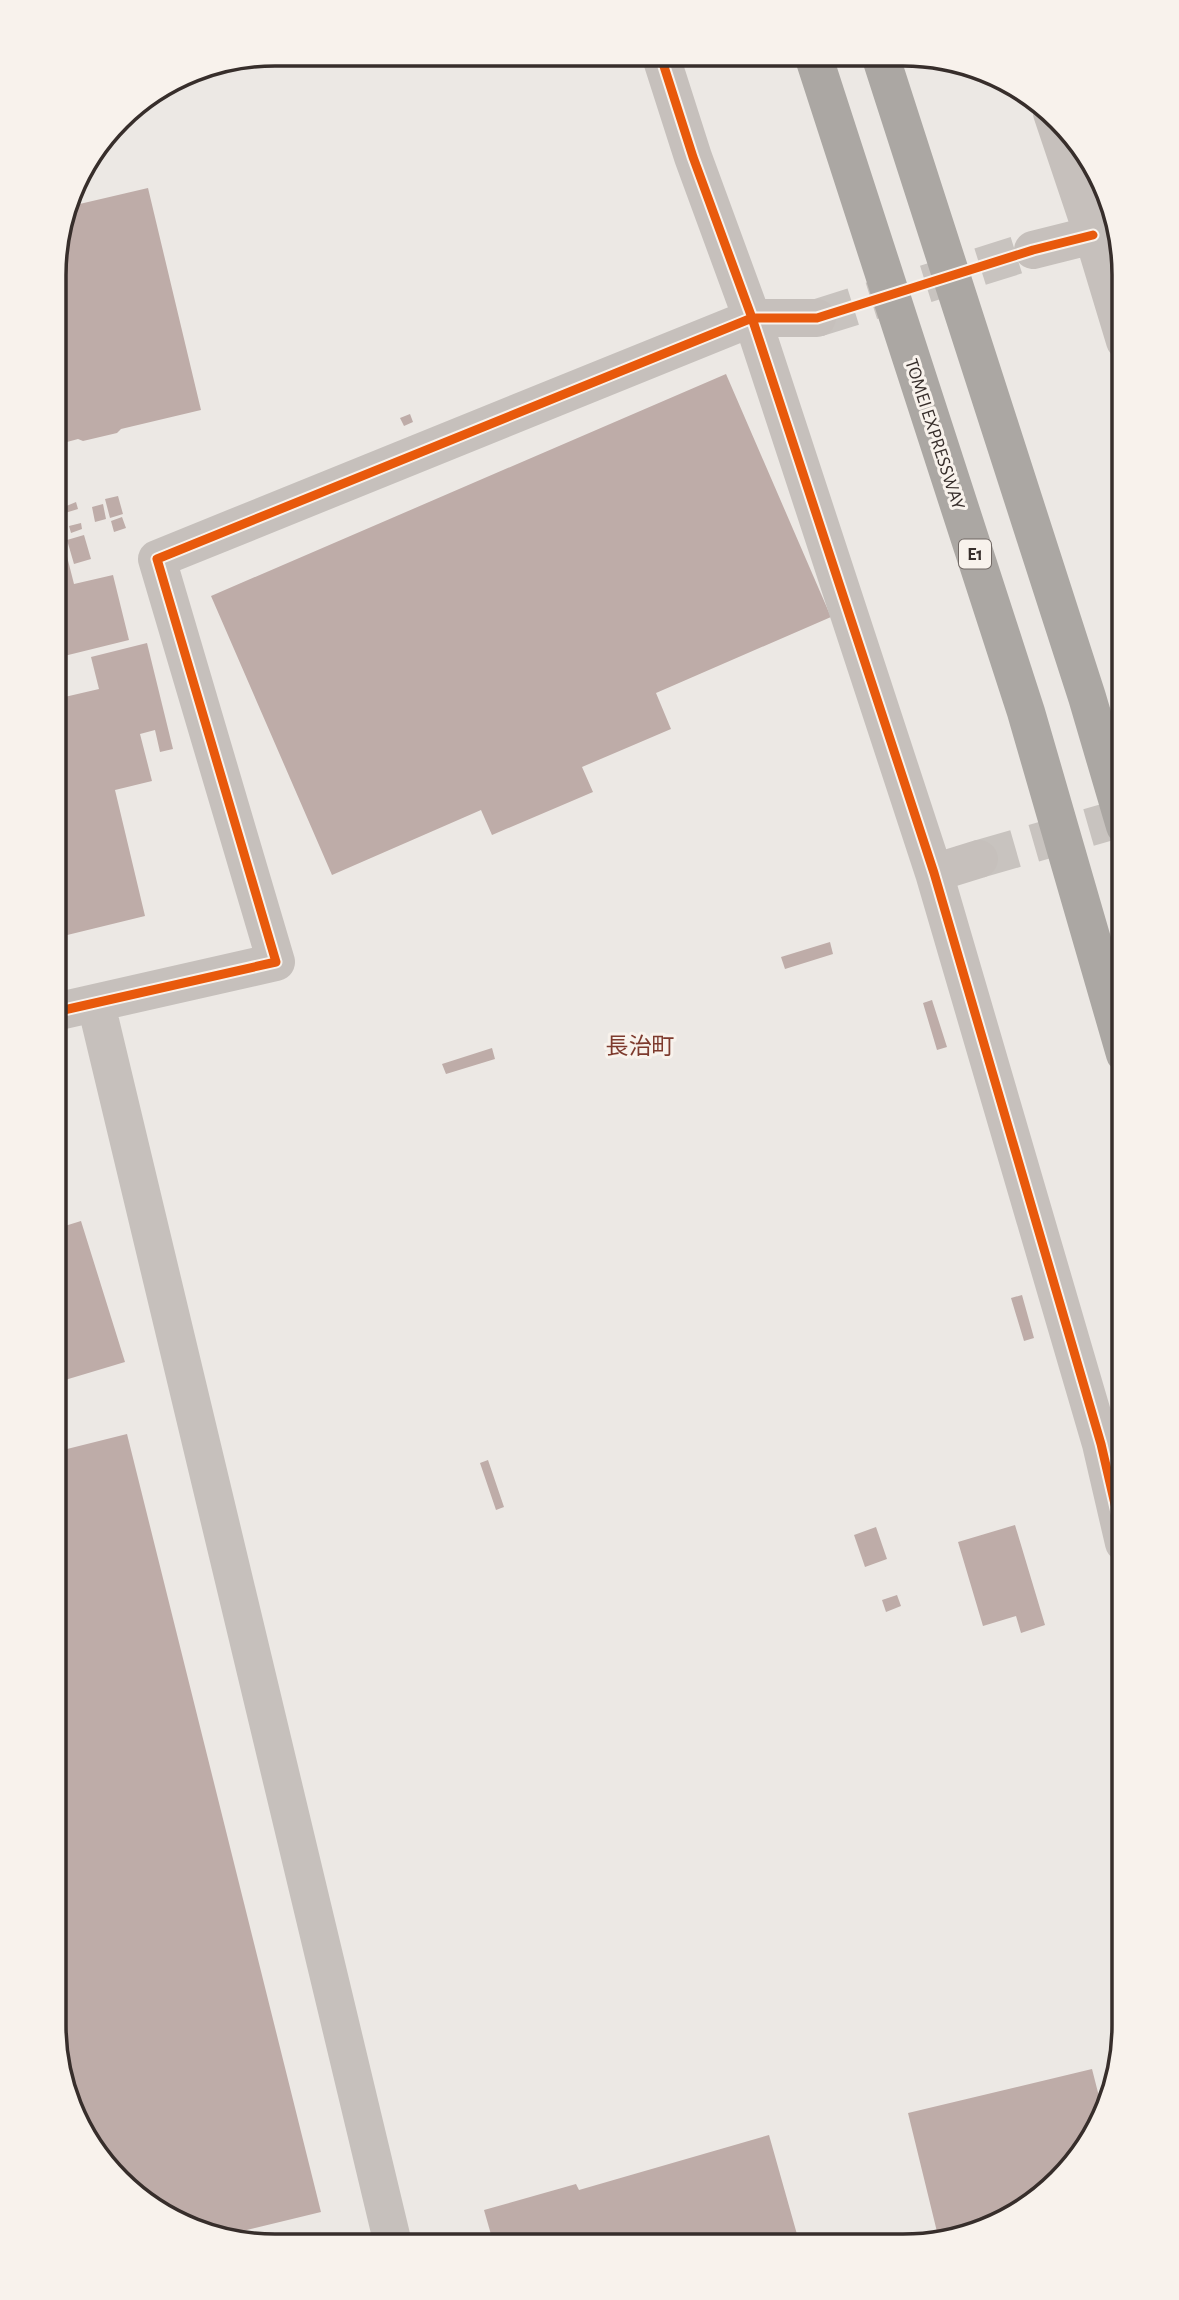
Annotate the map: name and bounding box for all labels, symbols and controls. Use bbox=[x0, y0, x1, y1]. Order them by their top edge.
street label: TOMEI EXPRESSWAY bbox=[901, 357, 968, 512]
road number: E1 bbox=[959, 540, 991, 568]
district label: 長治町 bbox=[606, 1034, 675, 1059]

